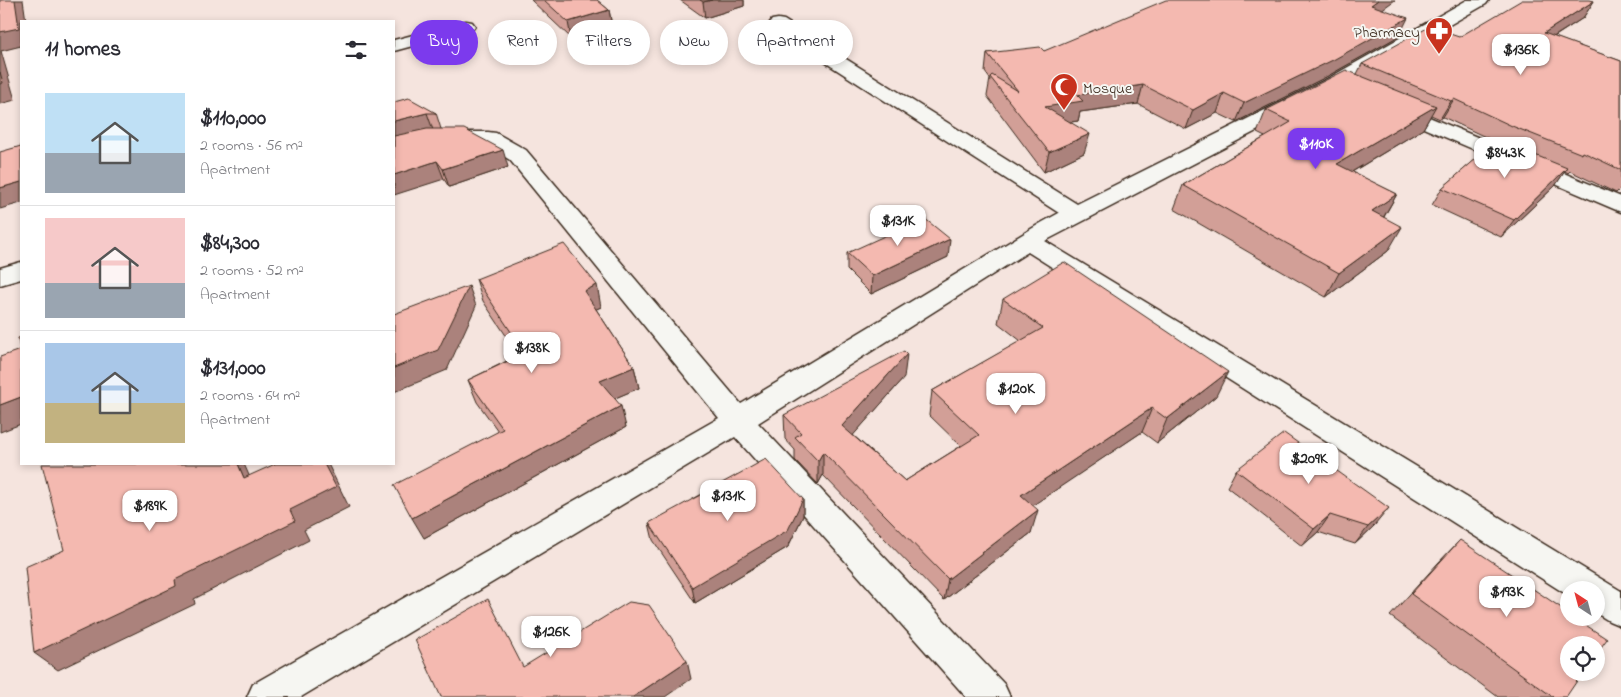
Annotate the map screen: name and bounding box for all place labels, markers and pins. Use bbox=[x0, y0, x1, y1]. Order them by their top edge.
pharmacy icon: Pharmacy bbox=[1424, 16, 1454, 55]
place label: Pharmacy bbox=[1353, 21, 1420, 45]
pin: $136K bbox=[1486, 34, 1556, 76]
mosque icon: Mosque bbox=[1049, 72, 1079, 111]
place label: Mosque bbox=[1083, 77, 1133, 101]
pin: $110K bbox=[1281, 128, 1351, 170]
pin: $84.3K bbox=[1464, 136, 1546, 179]
pin: $131K bbox=[863, 204, 933, 247]
pin: $138K bbox=[497, 332, 567, 374]
pin: $120K bbox=[981, 372, 1051, 415]
pin: $209K bbox=[1274, 442, 1344, 485]
pin: $131K bbox=[693, 480, 763, 522]
pin: $189K bbox=[115, 490, 185, 532]
pin: $193K bbox=[1472, 576, 1542, 618]
pin: $126K bbox=[516, 616, 586, 658]

